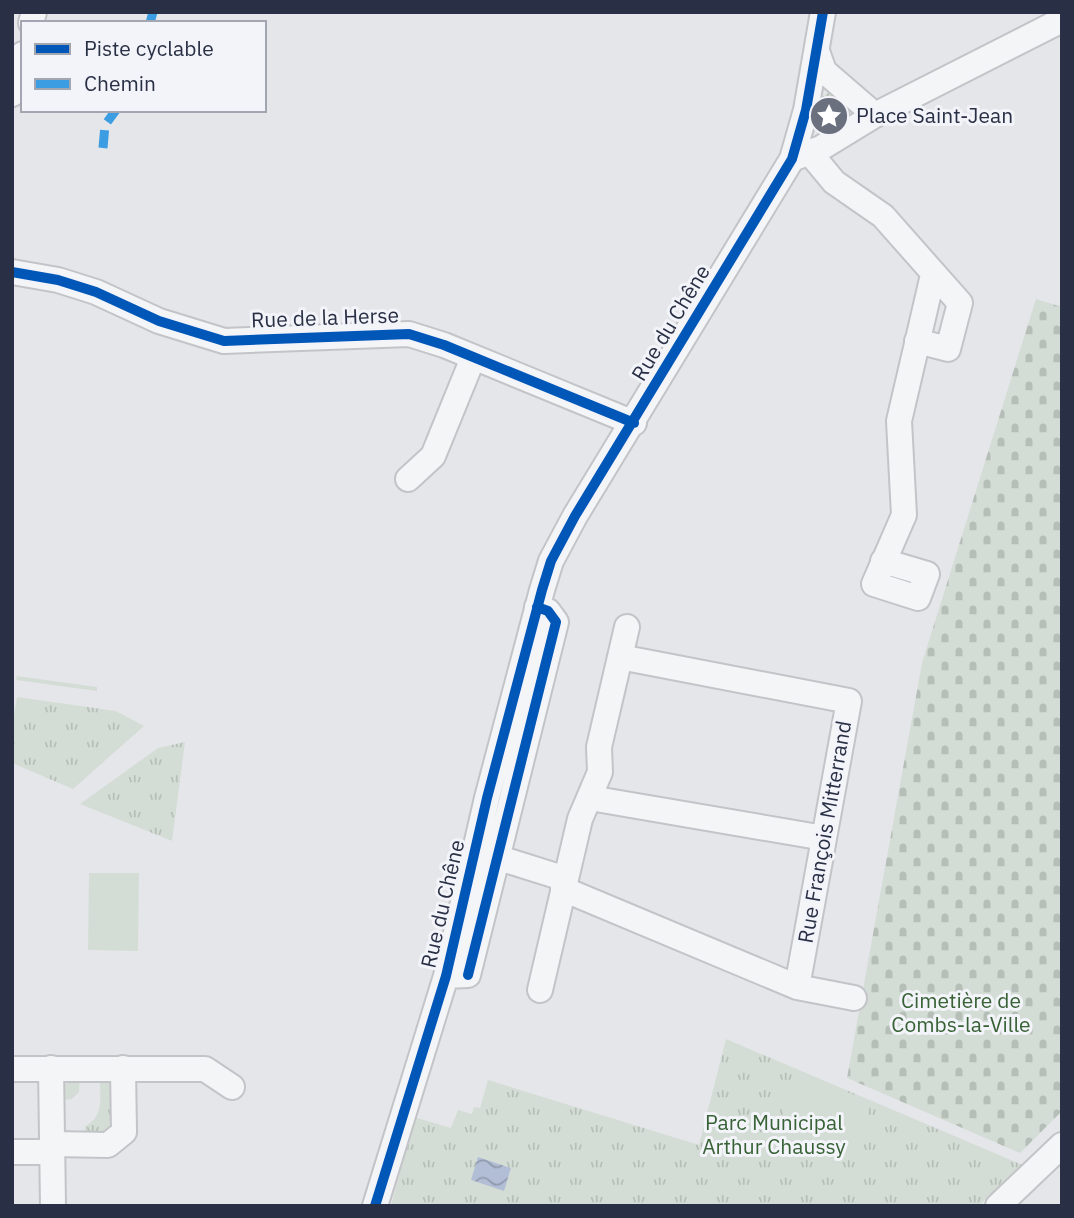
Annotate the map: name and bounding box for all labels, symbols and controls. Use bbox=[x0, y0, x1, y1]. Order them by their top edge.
legend bbox=[21, 21, 266, 112]
text: Piste cyclable bbox=[84, 34, 214, 62]
text: Chemin bbox=[84, 69, 156, 97]
place icon: Place Saint-Jean bbox=[808, 95, 850, 137]
place label: Place Saint-Jean bbox=[856, 101, 1013, 129]
street label: Rue du Chêne bbox=[624, 259, 716, 386]
street label: Rue de la Herse bbox=[250, 300, 400, 334]
street label: Rue François Mitterrand bbox=[791, 718, 857, 945]
street label: Rue du Chêne bbox=[414, 837, 470, 971]
park label: Cimetière de Combs-la-Ville bbox=[891, 986, 1031, 1038]
park label: Parc Municipal Arthur Chaussy bbox=[702, 1108, 846, 1160]

